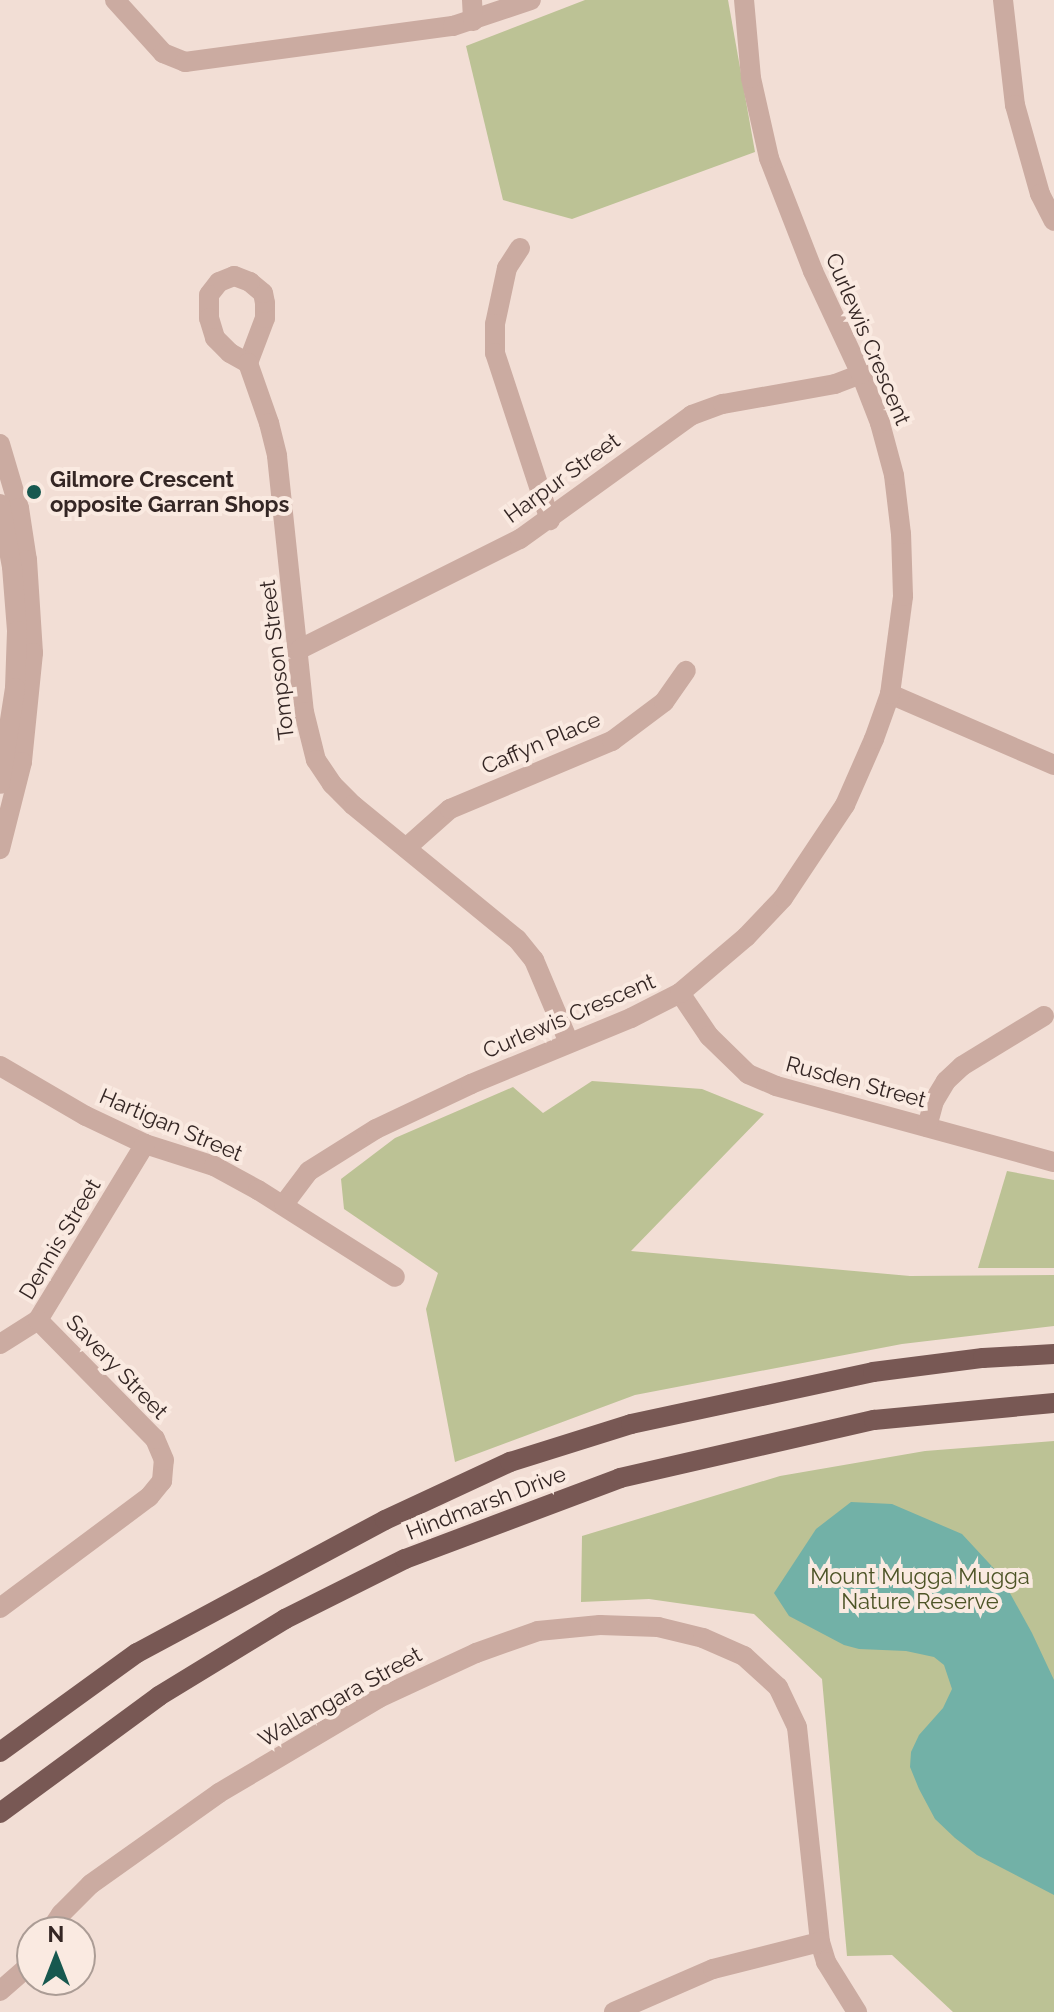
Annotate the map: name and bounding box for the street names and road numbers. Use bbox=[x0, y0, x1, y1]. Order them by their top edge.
street label: Curlewis Crescent bbox=[820, 249, 916, 429]
street label: Harpur Street bbox=[499, 427, 625, 529]
street label: Tompson Street bbox=[254, 578, 300, 742]
street label: Caffyn Place bbox=[478, 706, 604, 780]
street label: Curlewis Crescent bbox=[479, 968, 659, 1064]
street label: Rusden Street bbox=[783, 1051, 929, 1113]
street label: Hartigan Street bbox=[95, 1083, 247, 1167]
street label: Dennis Street bbox=[14, 1174, 106, 1304]
street label: Savery Street bbox=[60, 1309, 174, 1425]
street label: Hindmarsh Drive bbox=[402, 1460, 570, 1546]
street label: Wallangara Street bbox=[254, 1641, 426, 1753]

